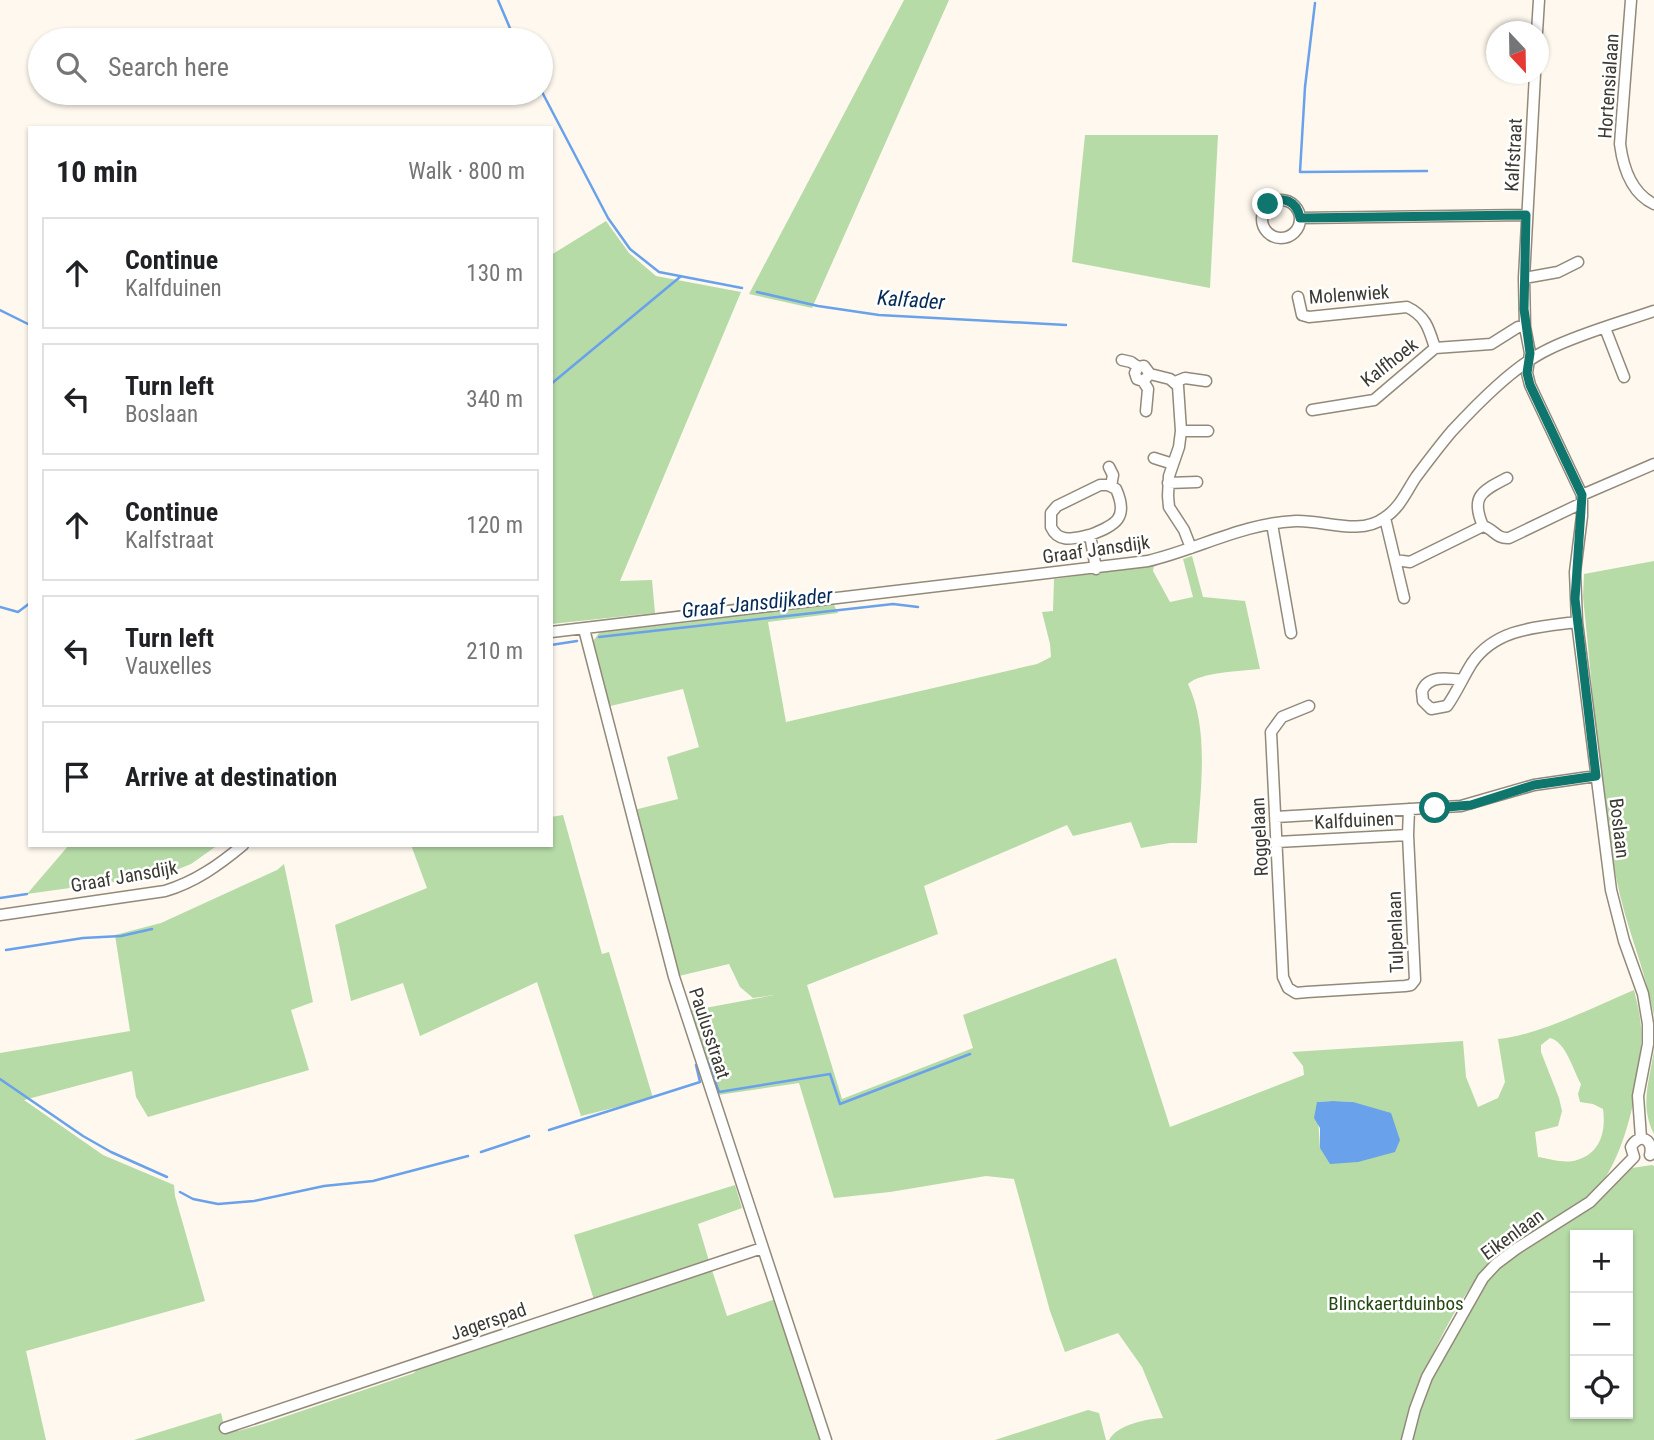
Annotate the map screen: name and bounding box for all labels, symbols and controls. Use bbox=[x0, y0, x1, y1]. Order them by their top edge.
north arrow bbox=[1486, 21, 1549, 84]
search box bbox=[28, 28, 553, 105]
street label: Hortensialaan bbox=[1593, 33, 1624, 139]
icon: search bbox=[52, 48, 90, 86]
text: Search here bbox=[108, 52, 229, 82]
street label: Kalfstraat bbox=[1500, 118, 1527, 192]
text: 10 min bbox=[56, 154, 138, 189]
text: Walk · 800 m bbox=[408, 158, 525, 185]
route end bbox=[1252, 188, 1283, 219]
text: Continue bbox=[125, 245, 218, 275]
icon: ahead bbox=[58, 254, 96, 292]
text: 130 m bbox=[466, 260, 523, 287]
text: Kalfduinen bbox=[125, 275, 222, 302]
street label: Molenwiek bbox=[1308, 280, 1390, 309]
water label: Kalfader bbox=[876, 286, 946, 314]
street label: Kalfhoek bbox=[1356, 333, 1423, 392]
text: Turn left bbox=[125, 371, 214, 401]
icon: left bbox=[58, 380, 96, 418]
text: 340 m bbox=[466, 386, 523, 413]
text: Boslaan bbox=[125, 401, 198, 428]
text: Continue bbox=[125, 497, 218, 527]
icon: ahead bbox=[58, 506, 96, 544]
text: 120 m bbox=[466, 512, 523, 539]
text: Kalfstraat bbox=[125, 527, 214, 554]
street label: Graaf Jansdijk bbox=[1041, 531, 1152, 568]
water label: Graaf Jansdijkader bbox=[680, 583, 834, 623]
text: Turn left bbox=[125, 623, 214, 653]
icon: left bbox=[58, 632, 96, 670]
text: 210 m bbox=[466, 638, 523, 665]
text: Vauxelles bbox=[125, 653, 212, 680]
icon: arrive bbox=[58, 758, 96, 796]
text: Arrive at destination bbox=[125, 762, 337, 792]
route start bbox=[1419, 792, 1450, 823]
street label: Roggelaan bbox=[1246, 797, 1273, 877]
street label: Boslaan bbox=[1604, 797, 1635, 859]
street label: Kalfduinen bbox=[1314, 807, 1395, 834]
street label: Graaf Jansdijk bbox=[69, 856, 180, 897]
street label: Tulpenlaan bbox=[1383, 891, 1408, 973]
street label: Paulusstraat bbox=[684, 985, 735, 1082]
street label: Eikenlaan bbox=[1476, 1204, 1548, 1265]
map controls bbox=[1570, 1230, 1633, 1419]
button: + bbox=[1570, 1230, 1633, 1293]
park label: Blinckaertduinbos bbox=[1328, 1292, 1464, 1315]
button: − bbox=[1570, 1293, 1633, 1356]
street label: Jagerspad bbox=[447, 1298, 529, 1345]
button: locate bbox=[1570, 1356, 1633, 1419]

